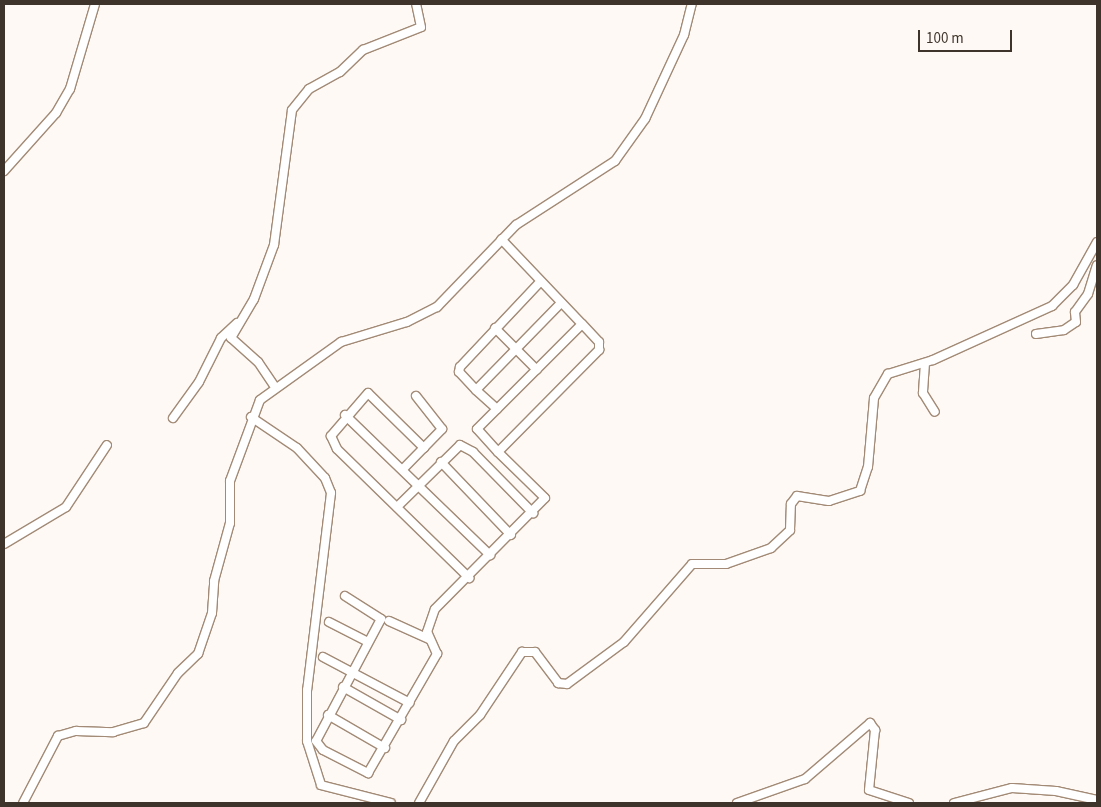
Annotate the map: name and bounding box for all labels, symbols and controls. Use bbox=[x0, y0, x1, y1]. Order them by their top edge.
scale bar bbox=[921, 20, 1015, 52]
text: 100 m bbox=[926, 28, 964, 49]

